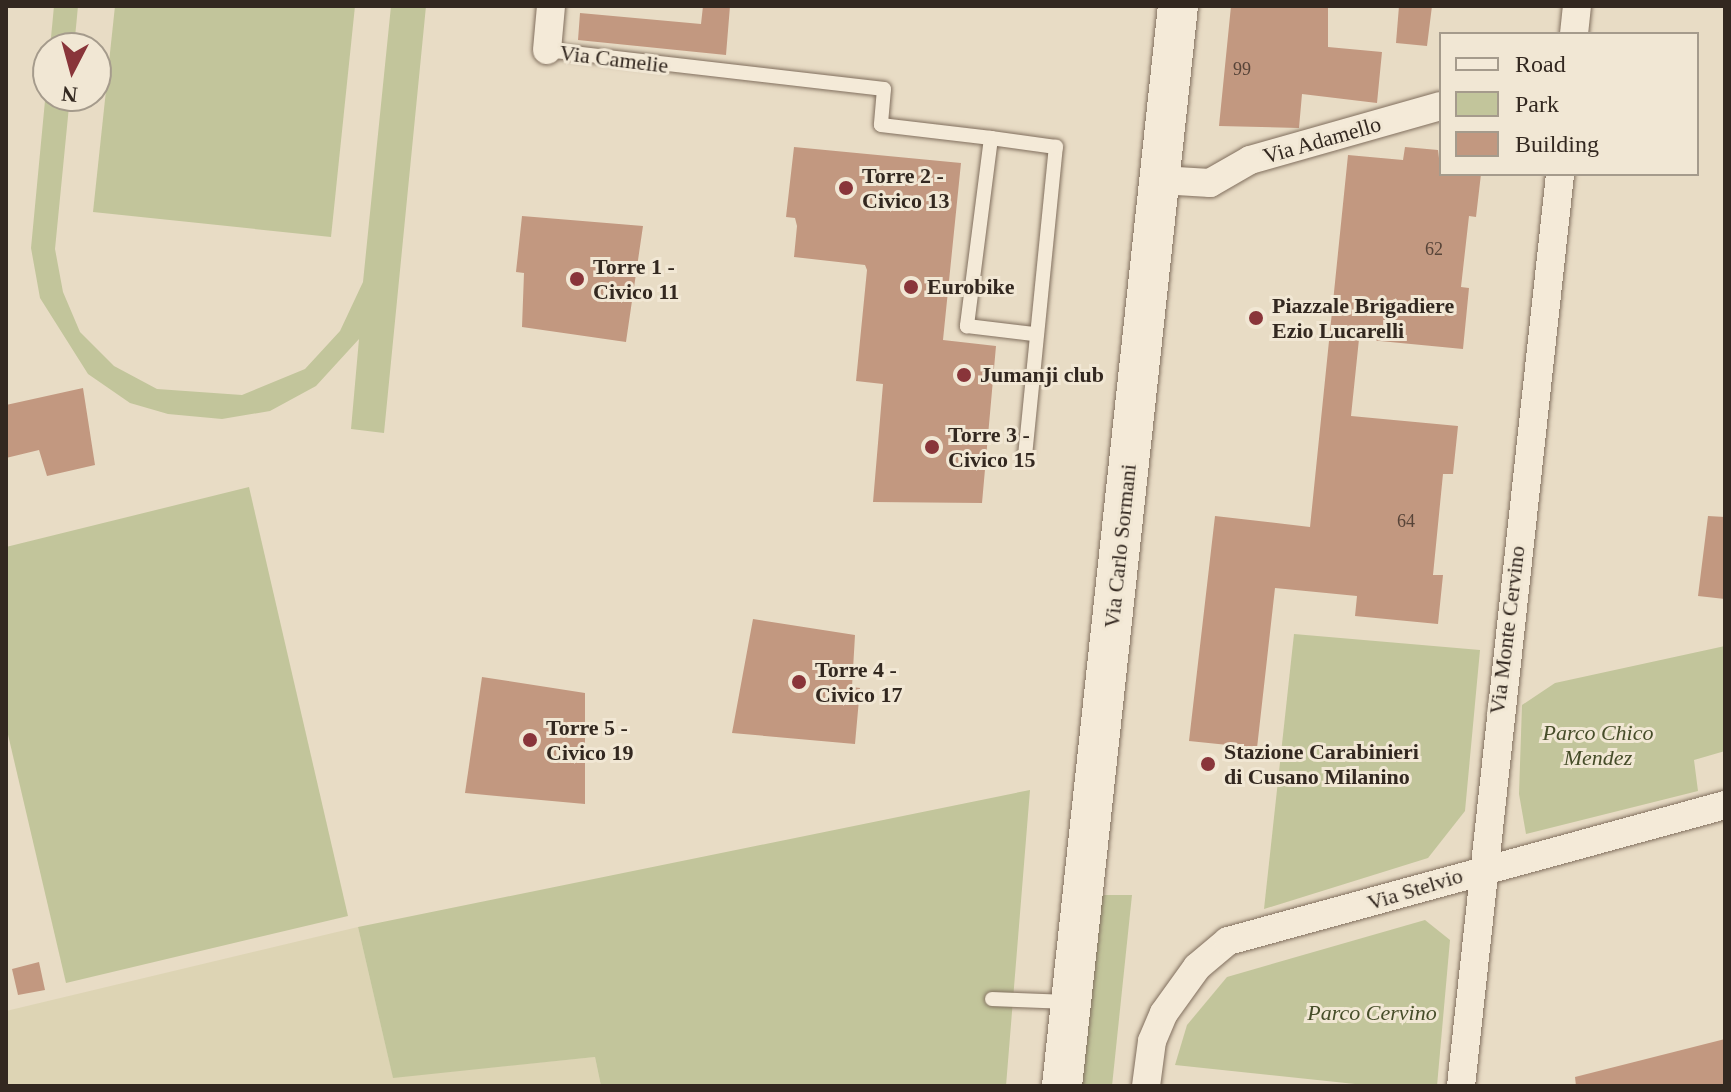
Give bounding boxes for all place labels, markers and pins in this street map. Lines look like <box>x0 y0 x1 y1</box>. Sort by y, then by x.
place label: Torre 2 - Civico 13 <box>862 162 949 214</box>
marker: Torre 2 - Civico 13 <box>837 179 855 197</box>
place label: Torre 1 - Civico 11 <box>593 253 679 304</box>
marker: Torre 1 - Civico 11 <box>568 270 586 288</box>
place label: Eurobike <box>927 274 1015 300</box>
marker: Eurobike <box>902 278 920 296</box>
place label: Piazzale Brigadiere Ezio Lucarelli <box>1272 292 1454 344</box>
marker: Piazzale Brigadiere Ezio Lucarelli <box>1247 309 1265 327</box>
place label: Jumanji club <box>980 362 1104 388</box>
marker: Jumanji club <box>955 366 973 384</box>
place label: Torre 3 - Civico 15 <box>948 421 1035 472</box>
marker: Torre 3 - Civico 15 <box>923 438 941 456</box>
place label: Torre 4 - Civico 17 <box>815 656 902 708</box>
marker: Torre 4 - Civico 17 <box>790 673 808 691</box>
place label: Torre 5 - Civico 19 <box>546 714 633 766</box>
marker: Torre 5 - Civico 19 <box>521 731 539 749</box>
place label: Stazione Carabinieri di Cusano Milanino <box>1224 738 1419 790</box>
marker: Stazione Carabinieri di Cusano Milanino <box>1199 755 1217 773</box>

